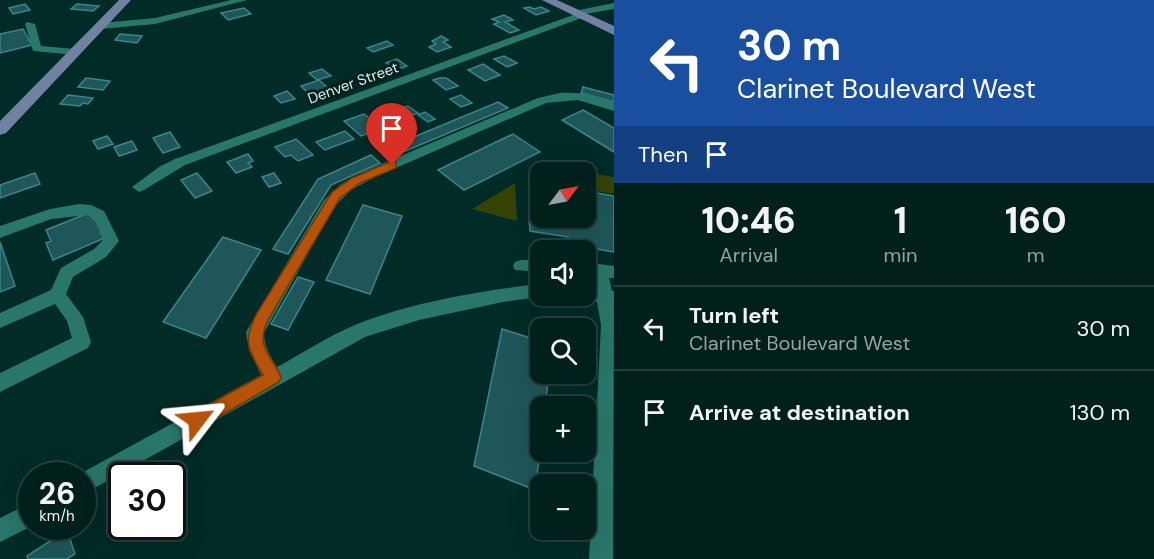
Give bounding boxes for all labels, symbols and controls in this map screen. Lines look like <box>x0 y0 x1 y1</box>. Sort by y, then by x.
text: 30 m <box>737 18 841 73</box>
icon: left <box>638 24 716 102</box>
street label: Denver Street <box>305 57 401 109</box>
text: Clarinet Boulevard West <box>737 71 1036 106</box>
pin <box>366 103 417 165</box>
icon: arrive <box>375 112 408 145</box>
icon: arrive <box>700 138 733 171</box>
text: Then <box>638 140 688 169</box>
north arrow <box>530 162 596 228</box>
map controls <box>530 162 596 540</box>
text: 10:46 <box>701 197 796 244</box>
text: 1 <box>894 197 907 244</box>
text: 160 <box>1005 197 1067 244</box>
button: sound <box>530 240 596 306</box>
text: Arrival <box>720 242 778 268</box>
text: min <box>883 242 918 268</box>
text: m <box>1027 242 1045 268</box>
text: Turn left <box>689 301 779 330</box>
icon: left <box>638 312 671 345</box>
text: 30 m <box>1076 314 1130 343</box>
button: search <box>530 318 596 384</box>
text: Clarinet Boulevard West <box>689 330 910 356</box>
position arrow <box>165 388 229 452</box>
button: + <box>530 396 596 462</box>
icon: arrive <box>638 396 671 429</box>
text: Arrive at destination <box>689 398 910 427</box>
text: 130 m <box>1070 398 1130 427</box>
speed limit sign: 30 <box>108 462 186 540</box>
text: 26 <box>39 474 75 513</box>
button: − <box>530 474 596 540</box>
text: km/h <box>39 506 75 526</box>

